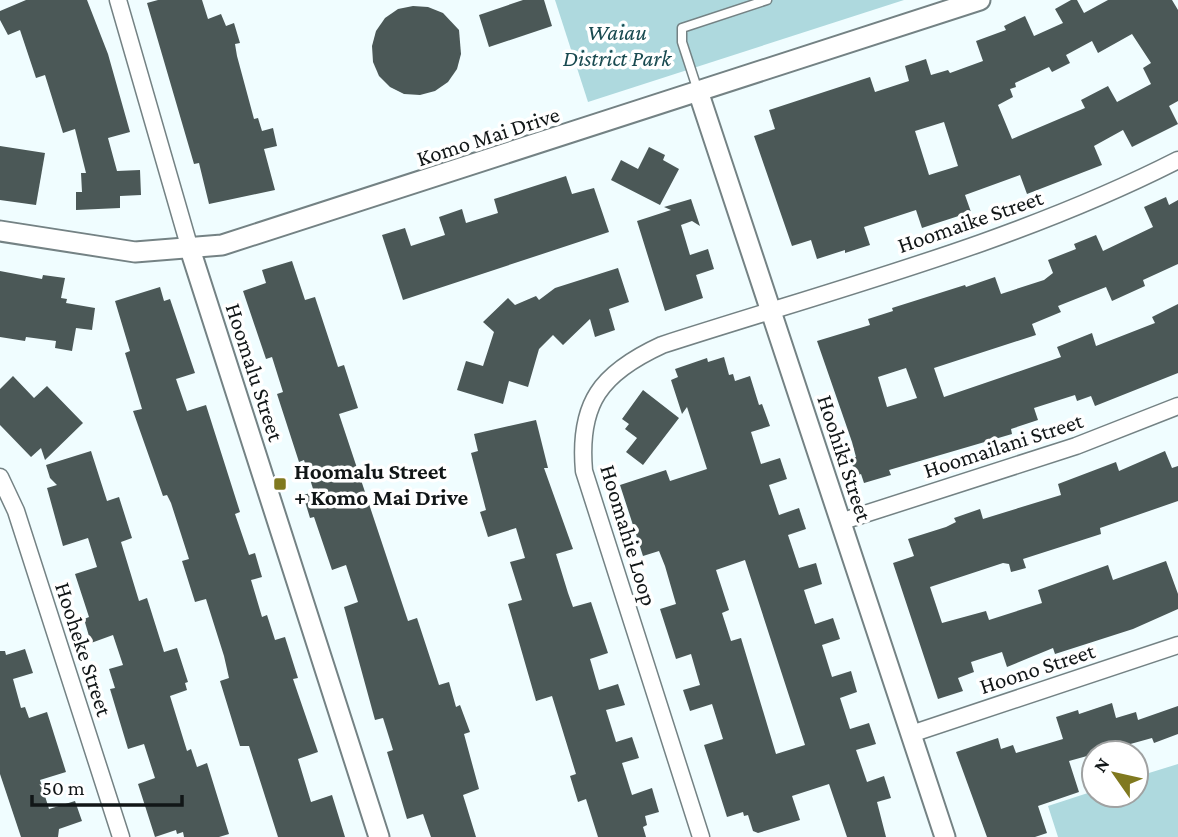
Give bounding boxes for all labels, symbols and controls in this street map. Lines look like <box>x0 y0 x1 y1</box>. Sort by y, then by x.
park label: Waiau District Park <box>563 19 672 71</box>
street label: Komo Mai Drive <box>413 101 563 171</box>
street label: Hoomaike Street <box>894 184 1047 258</box>
street label: Hoomalu Street <box>220 300 290 445</box>
street label: Hoohiki Street <box>812 391 878 525</box>
street label: Hoomailani Street <box>920 407 1086 483</box>
place label: Hoomalu Street + Komo Mai Drive <box>294 458 469 510</box>
street label: Hoomahie Loop <box>595 461 663 609</box>
marker: Hoomalu Street + Komo Mai Drive <box>272 476 288 492</box>
street label: Hooheke Street <box>50 579 118 720</box>
street label: Hoono Street <box>976 637 1098 699</box>
north arrow <box>1080 739 1150 809</box>
text: N <box>1089 753 1114 776</box>
scale bar <box>32 764 182 808</box>
text: 50 m <box>42 776 85 800</box>

